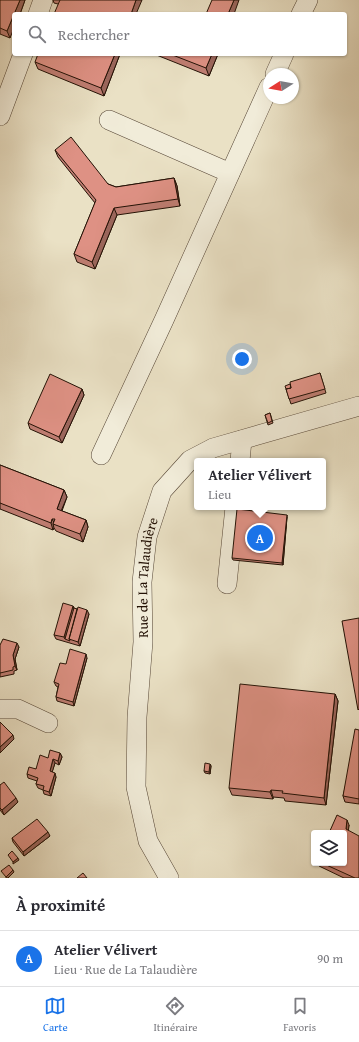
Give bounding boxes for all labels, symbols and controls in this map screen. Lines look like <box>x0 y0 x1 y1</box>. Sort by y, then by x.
search box <box>12 12 347 56</box>
icon: search <box>26 23 48 45</box>
text: Rechercher <box>58 24 130 45</box>
north arrow <box>263 68 299 104</box>
your location <box>232 349 252 369</box>
popup <box>194 458 326 510</box>
text: Atelier Vélivert <box>208 464 312 485</box>
text: Lieu <box>208 485 231 504</box>
street label: Rue de La Talaudière <box>132 514 163 638</box>
pin: A <box>247 523 273 553</box>
map controls <box>311 830 347 866</box>
button: layers <box>311 830 347 866</box>
text: À proximité <box>16 892 105 917</box>
text: Atelier Vélivert <box>54 939 157 960</box>
text: A <box>25 949 33 968</box>
text: 90 m <box>317 949 343 968</box>
text: Lieu · Rue de La Talaudière <box>54 960 197 979</box>
tab: Carte <box>43 995 68 1035</box>
tab: Itinéraire <box>153 995 197 1035</box>
tab: Favoris <box>283 995 316 1035</box>

